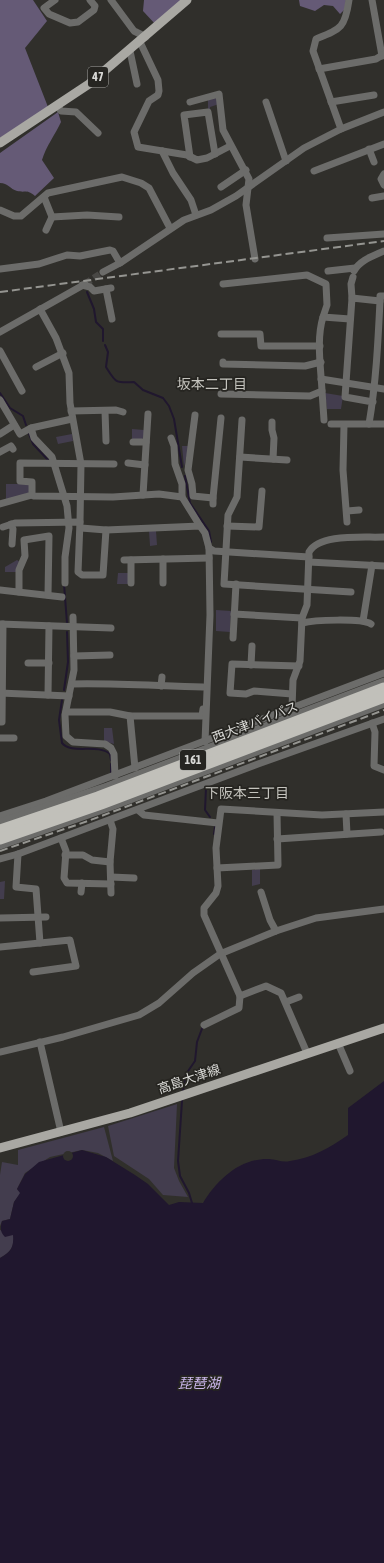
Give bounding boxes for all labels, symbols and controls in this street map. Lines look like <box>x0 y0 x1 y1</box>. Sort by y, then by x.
road number: 47 <box>88 67 108 87</box>
district label: 坂本二丁目 <box>177 376 247 392</box>
street label: 西大津バイパス <box>210 699 300 745</box>
road number: 161 <box>180 750 206 770</box>
district label: 下阪本三丁目 <box>205 785 289 801</box>
street label: 高島大津線 <box>156 1061 222 1097</box>
water label: 琵琶湖 <box>178 1375 222 1391</box>

